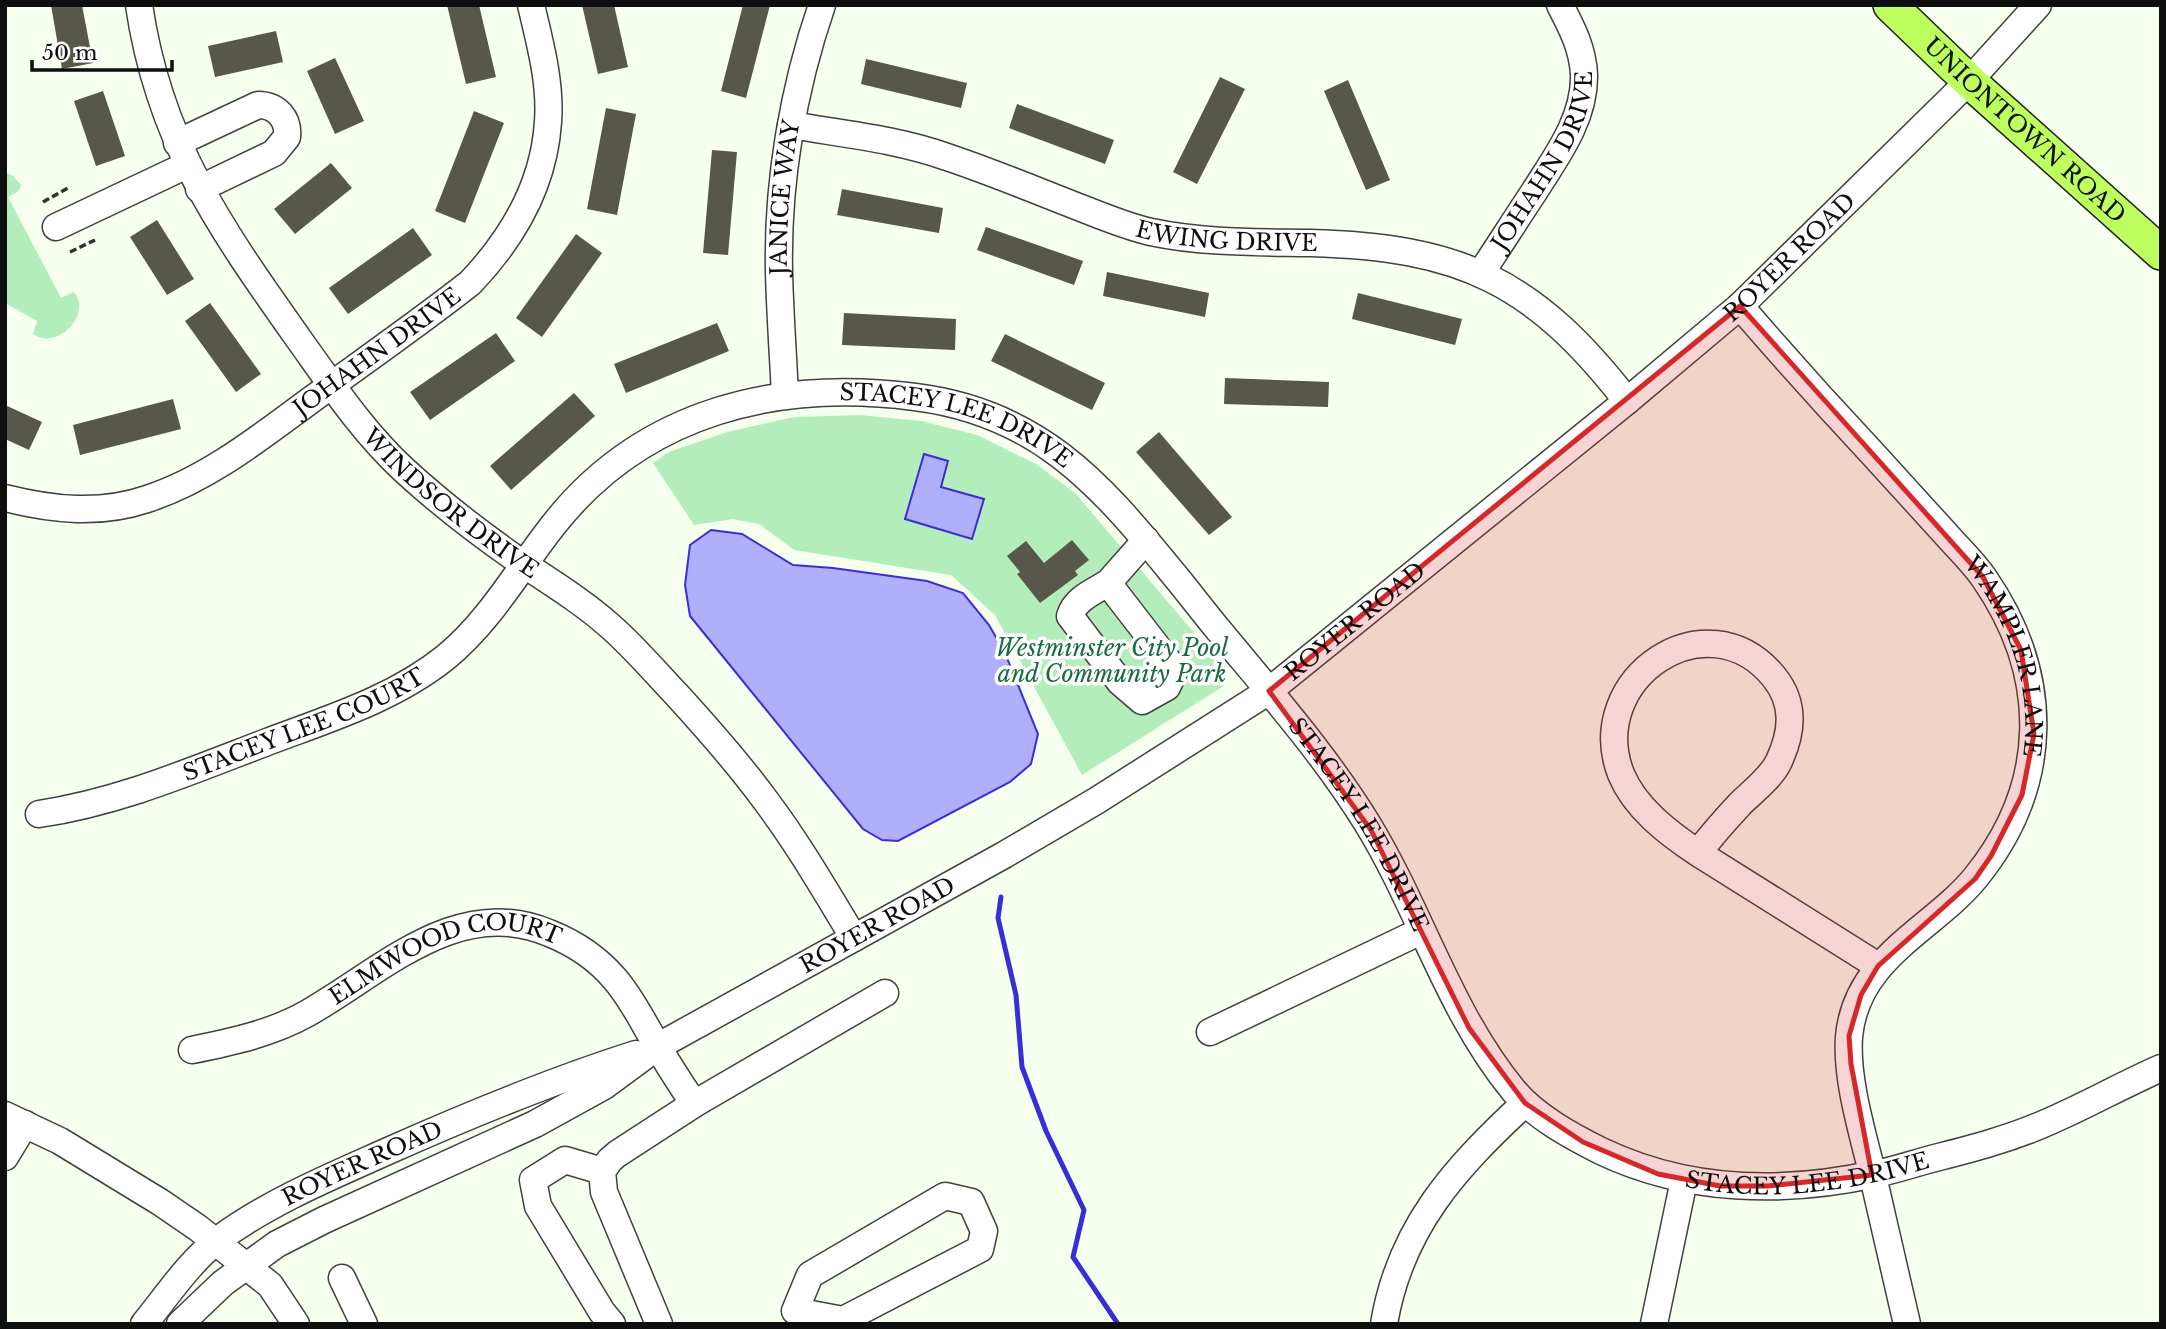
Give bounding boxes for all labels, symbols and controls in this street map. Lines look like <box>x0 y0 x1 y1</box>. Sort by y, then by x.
scale bar <box>32 28 172 72</box>
street label: UNIONTOWN ROAD <box>1918 31 2132 229</box>
text: 50 m <box>42 40 98 66</box>
street label: JOHAHN DRIVE <box>1484 71 1598 258</box>
street label: JANICE WAY <box>765 117 806 278</box>
street label: ROYER ROAD <box>1718 187 1861 328</box>
street label: EWING DRIVE <box>1133 215 1318 257</box>
street label: JOHAHN DRIVE <box>285 282 466 424</box>
street label: STACEY LEE DRIVE <box>840 378 1078 474</box>
street label: WINDSOR DRIVE <box>356 422 544 584</box>
street label: WAMPLER LANE <box>1958 549 2047 758</box>
street label: ROYER ROAD <box>1279 556 1431 687</box>
park label: Westminster City Pool and Community Park <box>996 634 1229 688</box>
street label: STACEY LEE COURT <box>179 662 430 787</box>
street label: STACEY LEE DRIVE <box>1282 712 1434 935</box>
street label: ROYER ROAD <box>795 871 960 979</box>
street label: ELMWOOD COURT <box>324 908 566 1011</box>
street label: ROYER ROAD <box>277 1115 447 1212</box>
street label: STACEY LEE DRIVE <box>1683 1146 1932 1200</box>

